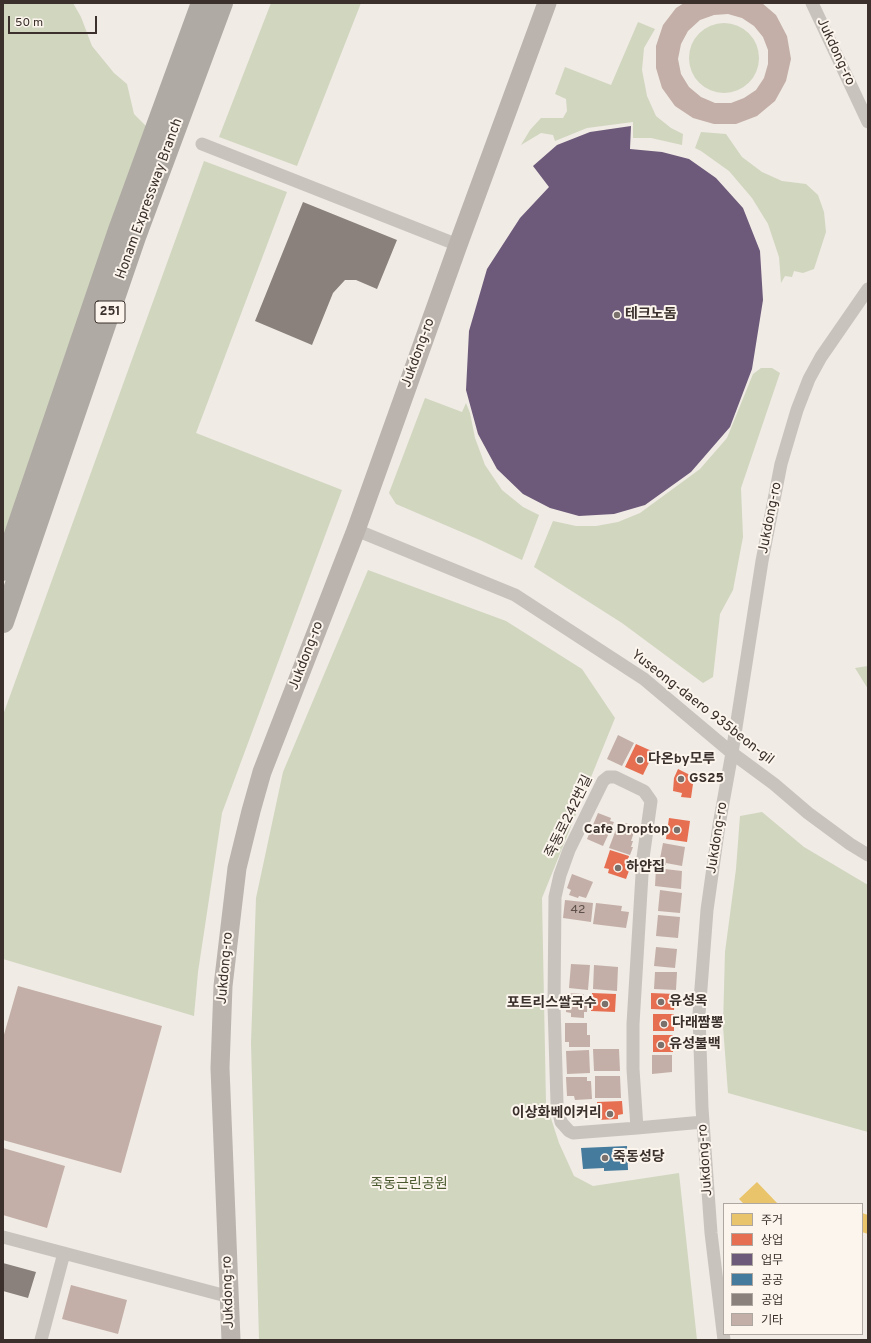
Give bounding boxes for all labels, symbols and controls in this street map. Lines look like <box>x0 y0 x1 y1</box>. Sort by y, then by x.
scale bar <box>10 8 99 34</box>
text: 50 m <box>15 15 43 31</box>
street label: Jukdong-ro <box>812 16 858 88</box>
street label: Honam Expressway Branch <box>113 116 187 282</box>
road number: 251 <box>95 301 125 323</box>
place label: 테크노돔 <box>625 307 677 323</box>
marker: 테크노돔 <box>612 310 622 320</box>
street label: Jukdong-ro <box>399 316 439 390</box>
street label: Jukdong-ro <box>756 481 786 555</box>
street label: Jukdong-ro <box>286 619 328 693</box>
street label: Yuseong-daero 935beon-gil <box>627 647 777 769</box>
place label: 다온by모루 <box>648 752 715 768</box>
marker: 다온by모루 <box>635 755 645 765</box>
place label: GS25 <box>689 771 724 787</box>
street label: 죽동로242번길 <box>543 773 597 861</box>
marker: GS25 <box>676 774 686 784</box>
street label: Jukdong-ro <box>704 801 732 875</box>
place label: Cafe Droptop <box>584 822 669 838</box>
marker: Cafe Droptop <box>672 825 682 835</box>
place label: 하얀집 <box>626 860 665 876</box>
marker: 하얀집 <box>613 863 623 873</box>
house number: 42 <box>571 904 585 918</box>
street label: Jukdong-ro <box>214 931 238 1005</box>
place label: 유성옥 <box>669 994 708 1010</box>
place label: 포트리스쌀국수 <box>507 996 597 1012</box>
marker: 유성옥 <box>656 997 666 1007</box>
marker: 포트리스쌀국수 <box>600 999 610 1009</box>
place label: 다래짬뽕 <box>672 1016 724 1032</box>
marker: 다래짬뽕 <box>659 1019 669 1029</box>
place label: 유성불백 <box>669 1037 721 1053</box>
marker: 유성불백 <box>656 1040 666 1050</box>
place label: 이상화베이커리 <box>512 1106 602 1122</box>
marker: 이상화베이커리 <box>605 1109 615 1119</box>
street label: Jukdong-ro <box>695 1123 717 1197</box>
place label: 죽동성당 <box>613 1150 665 1166</box>
marker: 죽동성당 <box>600 1153 610 1163</box>
park label: 죽동근린공원 <box>370 1177 448 1193</box>
legend <box>723 1203 863 1335</box>
text: 주거 <box>761 1213 783 1229</box>
text: 상업 <box>761 1233 783 1249</box>
text: 업무 <box>761 1253 783 1269</box>
street label: Jukdong-ro <box>219 1255 239 1329</box>
text: 공공 <box>761 1273 783 1289</box>
text: 공업 <box>761 1293 783 1309</box>
text: 기타 <box>761 1313 783 1329</box>

